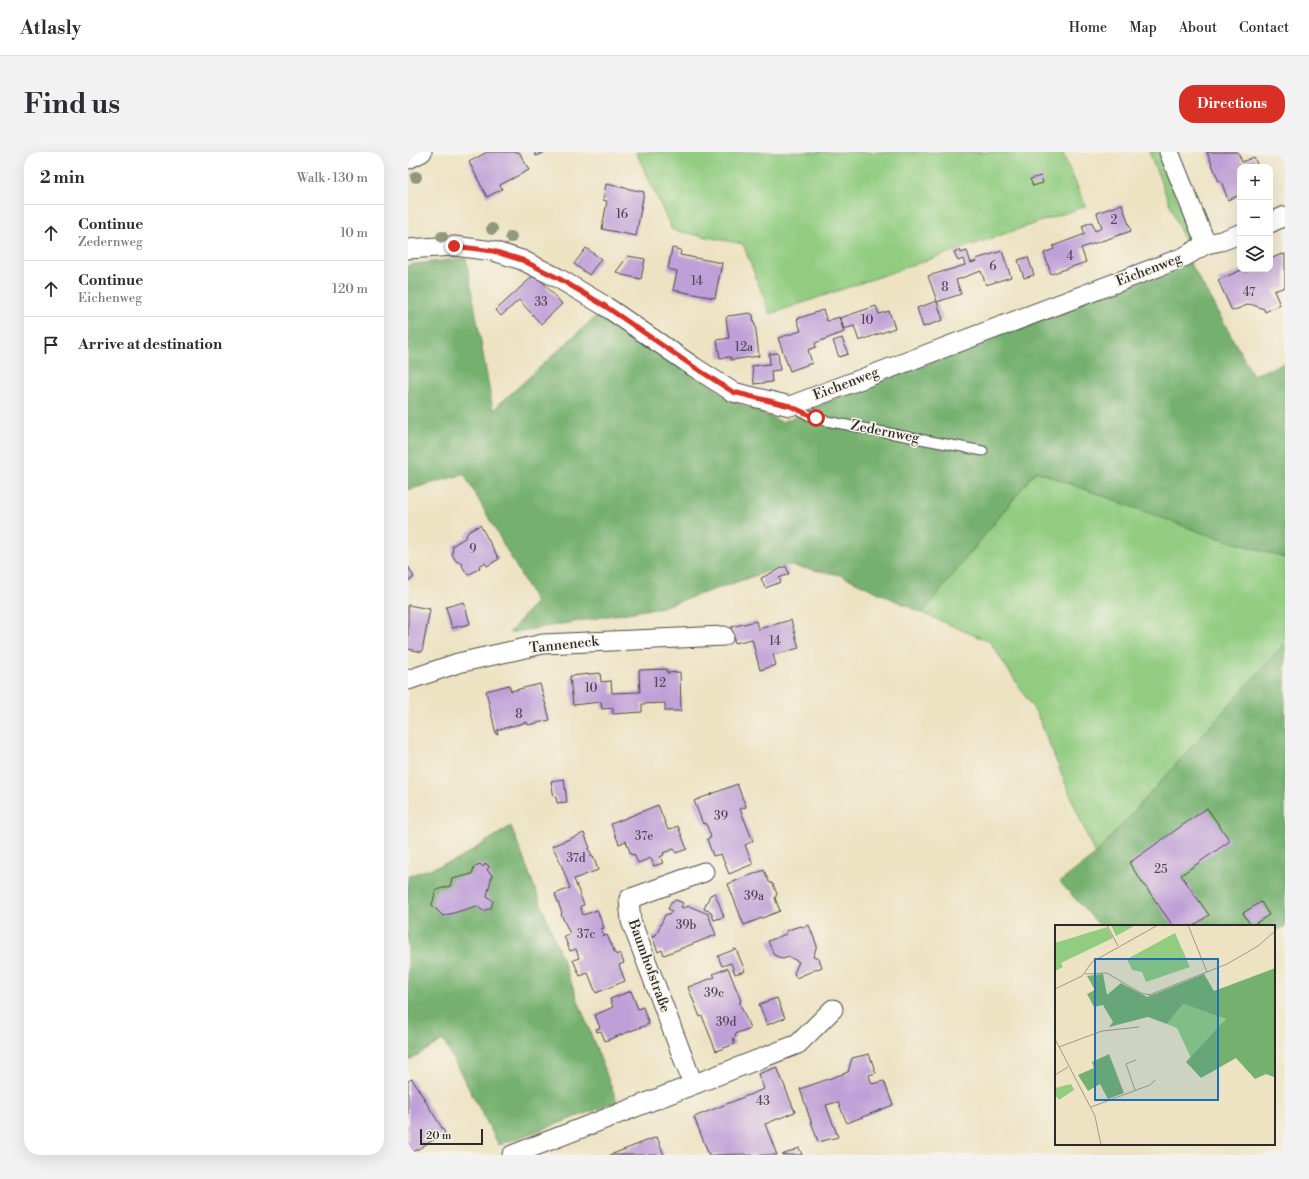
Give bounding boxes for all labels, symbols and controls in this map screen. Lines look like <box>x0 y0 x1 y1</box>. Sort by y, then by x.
text: Atlasly <box>20 16 81 40</box>
text: Home <box>1069 19 1107 37</box>
text: Map <box>1129 19 1157 37</box>
text: About <box>1179 19 1217 37</box>
text: Contact <box>1239 19 1289 37</box>
button: Directions <box>1179 85 1285 123</box>
text: Find us <box>24 87 120 122</box>
map controls <box>1237 164 1273 272</box>
button: + <box>1237 164 1273 200</box>
text: 2 min <box>40 167 85 189</box>
text: Walk · 130 m <box>297 170 368 186</box>
button: − <box>1237 200 1273 236</box>
house number: 16 <box>616 207 628 222</box>
house number: 2 <box>1111 213 1118 228</box>
text: Continue <box>78 215 143 234</box>
icon: ahead <box>40 222 62 244</box>
text: 10 m <box>340 225 368 241</box>
text: Zedernweg <box>78 234 143 250</box>
button: layers <box>1237 236 1273 272</box>
route end <box>445 237 463 255</box>
house number: 4 <box>1066 249 1074 264</box>
street label: Eichenweg <box>1114 249 1185 291</box>
house number: 6 <box>989 259 997 274</box>
text: Continue <box>78 271 143 290</box>
house number: 14 <box>691 274 703 289</box>
icon: ahead <box>40 278 62 300</box>
house number: 8 <box>941 280 949 295</box>
text: 120 m <box>332 281 368 297</box>
house number: 47 <box>1243 285 1255 300</box>
text: Eichenweg <box>78 290 142 306</box>
house number: 33 <box>534 295 548 310</box>
house number: 10 <box>861 313 873 328</box>
icon: arrive <box>40 334 62 356</box>
text: Arrive at destination <box>78 335 222 354</box>
house number: 12a <box>735 340 754 355</box>
street label: Eichenweg <box>811 363 882 405</box>
route start <box>807 409 825 427</box>
street label: Zedernweg <box>849 417 922 448</box>
house number: 9 <box>469 542 477 557</box>
street label: Tanneneck <box>528 632 600 658</box>
house number: 14 <box>769 634 781 649</box>
house number: 12 <box>654 676 666 691</box>
house number: 10 <box>585 681 597 696</box>
house number: 8 <box>515 707 523 722</box>
house number: 39 <box>714 809 728 824</box>
house number: 37e <box>635 829 653 844</box>
house number: 37d <box>566 851 586 866</box>
house number: 25 <box>1154 862 1168 877</box>
house number: 39a <box>744 889 765 904</box>
street label: Baumhofstraße <box>624 916 674 1015</box>
house number: 39b <box>676 918 697 933</box>
inset map <box>1055 925 1275 1145</box>
house number: 37c <box>577 927 595 942</box>
house number: 39c <box>704 986 724 1001</box>
house number: 39d <box>716 1015 737 1030</box>
house number: 43 <box>756 1094 770 1109</box>
scale bar <box>420 1127 483 1146</box>
text: 20 m <box>426 1129 451 1143</box>

